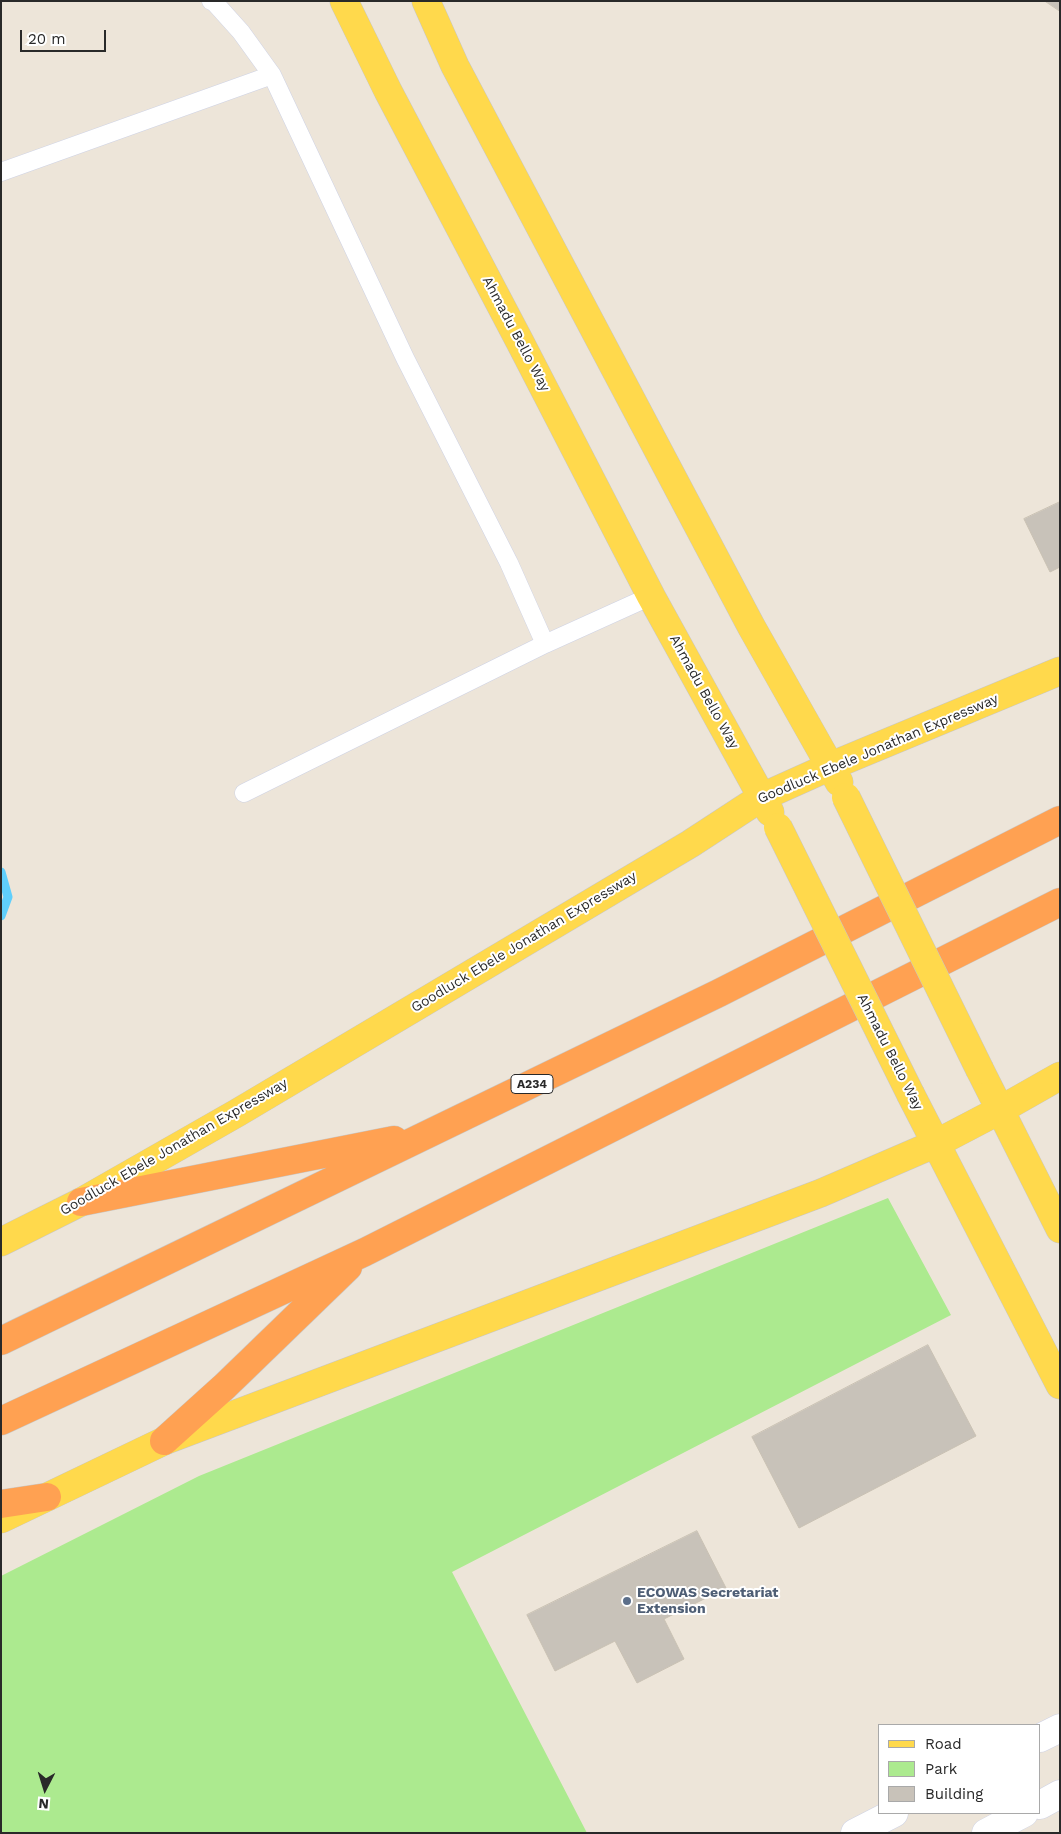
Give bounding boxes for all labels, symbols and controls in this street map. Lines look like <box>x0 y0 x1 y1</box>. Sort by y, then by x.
scale bar <box>22 20 109 52</box>
text: 20 m <box>28 30 66 48</box>
street label: Ahmadu Bello Way <box>479 274 553 394</box>
street label: Ahmadu Bello Way <box>666 632 742 752</box>
street label: Goodluck Ebele Jonathan Expressway <box>755 690 1001 808</box>
street label: Goodluck Ebele Jonathan Expressway <box>408 868 640 1016</box>
street label: Ahmadu Bello Way <box>853 991 927 1113</box>
road number: A234 <box>511 1074 553 1094</box>
street label: Goodluck Ebele Jonathan Expressway <box>57 1075 291 1219</box>
place label: ECOWAS Secretariat Extension <box>637 1585 778 1618</box>
marker: ECOWAS Secretariat Extension <box>621 1595 633 1607</box>
legend <box>878 1724 1041 1814</box>
text: Road <box>925 1735 962 1753</box>
text: Park <box>925 1760 957 1778</box>
north arrow <box>20 1764 70 1814</box>
text: Building <box>925 1785 983 1803</box>
text: N <box>38 1796 50 1812</box>

